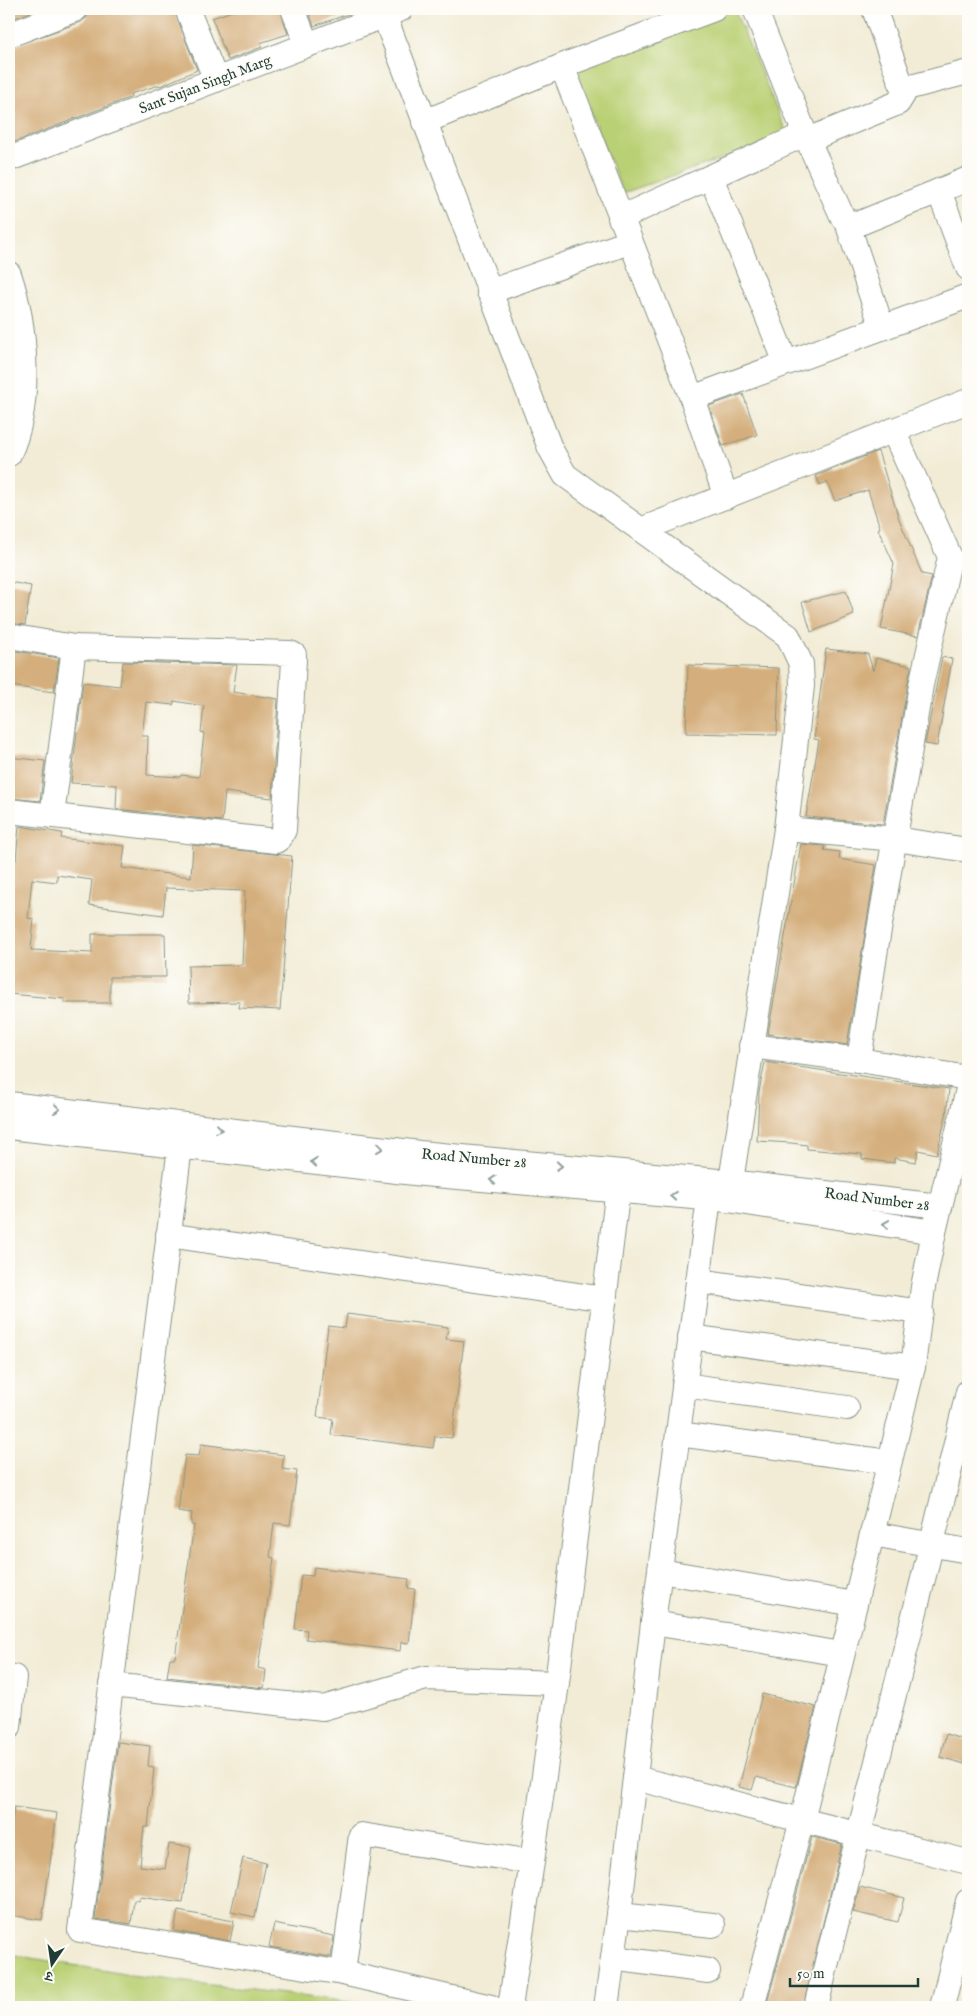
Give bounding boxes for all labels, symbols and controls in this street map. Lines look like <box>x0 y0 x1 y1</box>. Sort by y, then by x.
street label: Sant Sujan Singh Marg <box>136 50 275 119</box>
one-way arrow <box>53 1103 61 1114</box>
one-way arrow <box>215 1123 223 1134</box>
one-way arrow <box>376 1142 384 1153</box>
street label: Road Number 28 <box>420 1144 528 1173</box>
one-way arrow <box>310 1157 318 1168</box>
one-way arrow <box>555 1160 563 1171</box>
one-way arrow <box>489 1175 497 1186</box>
street label: Road Number 28 <box>823 1184 931 1215</box>
one-way arrow <box>668 1191 676 1202</box>
one-way arrow <box>881 1219 889 1230</box>
north arrow <box>28 1938 78 1988</box>
scale bar <box>790 1956 917 1988</box>
text: 50 m <box>797 1964 825 1983</box>
text: उ <box>43 1966 56 1985</box>

